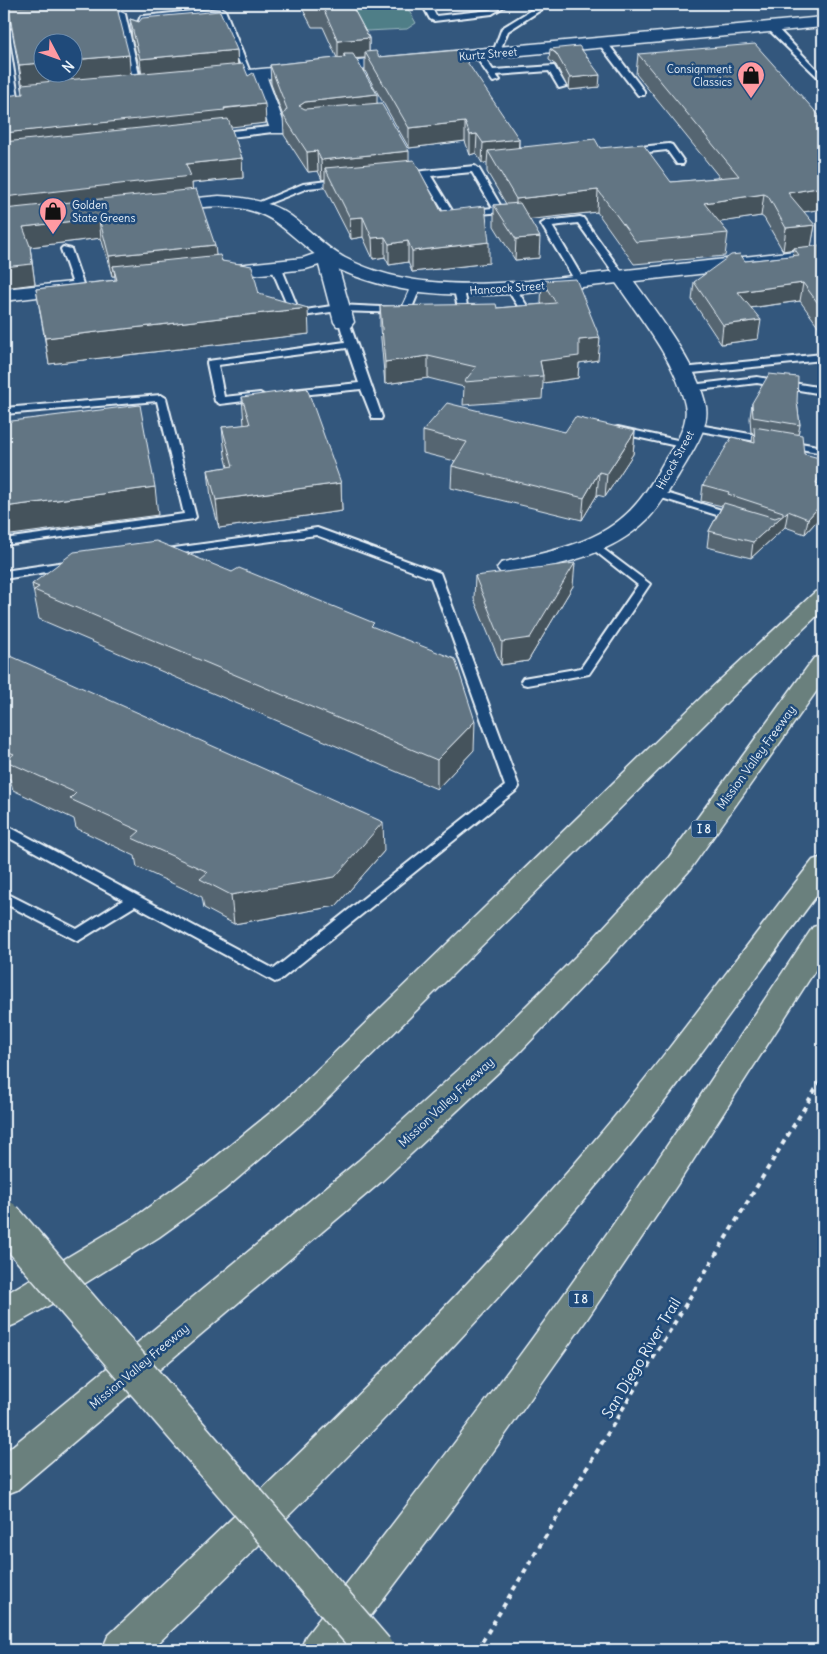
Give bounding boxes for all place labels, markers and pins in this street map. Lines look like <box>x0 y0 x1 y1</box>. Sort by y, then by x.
shop icon: Consignment Classics <box>736 60 766 99</box>
place label: Consignment Classics <box>667 62 732 89</box>
shop icon: Golden State Greens <box>38 196 68 235</box>
place label: Golden State Greens <box>72 198 135 225</box>

